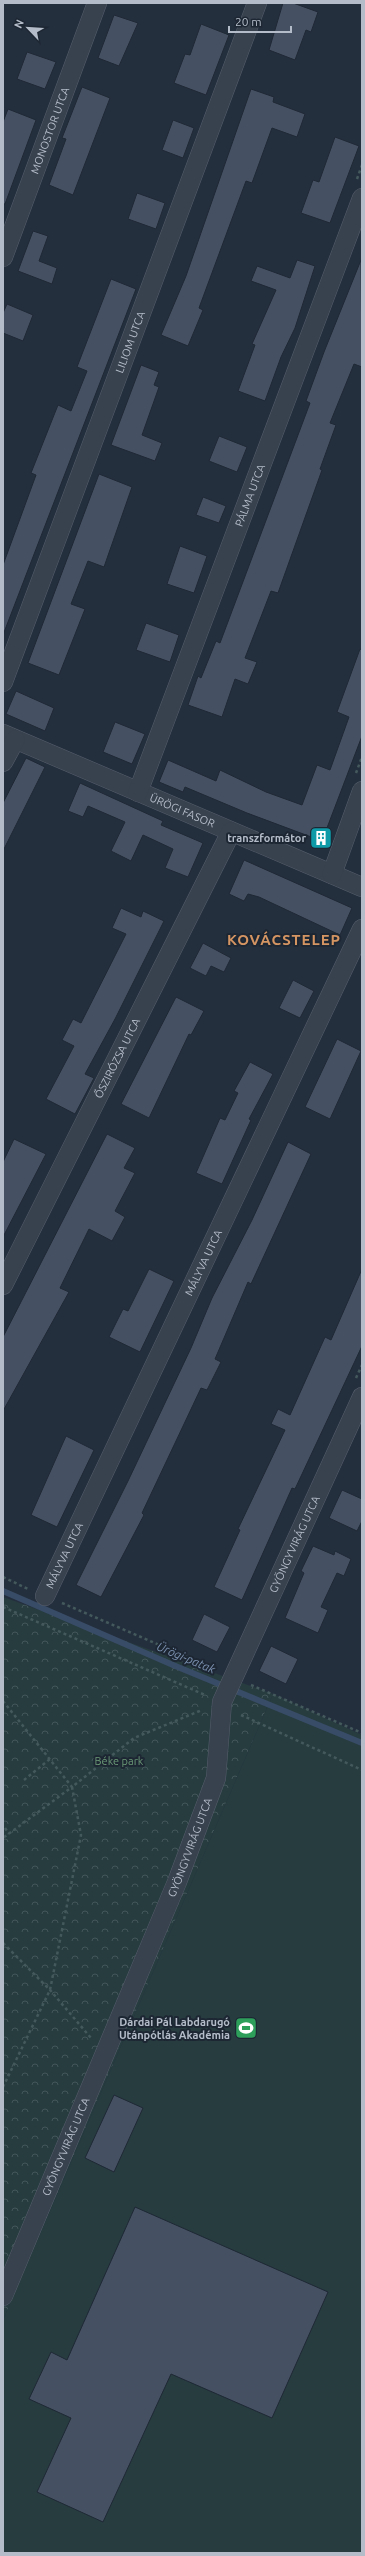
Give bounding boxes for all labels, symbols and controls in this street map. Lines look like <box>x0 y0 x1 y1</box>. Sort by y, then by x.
north arrow <box>8 8 48 48</box>
scale bar <box>229 8 291 34</box>
text: 20 m <box>235 15 262 28</box>
text: N <box>12 18 26 30</box>
street label: MONOSTOR UTCA <box>28 84 72 176</box>
street label: LILIOM UTCA <box>113 309 148 375</box>
street label: PÁLMA UTCA <box>233 462 267 528</box>
street label: ÜRÖGI FASOR <box>148 791 217 830</box>
building icon: transzformátor <box>308 825 334 851</box>
place label: transzformátor <box>227 832 306 844</box>
district label: KOVÁCSTELEP <box>227 931 341 948</box>
street label: ŐSZIRÓZSA UTCA <box>91 1015 143 1100</box>
street label: MÁLYVA UTCA <box>183 1227 225 1298</box>
street label: GYÖNGYVIRÁG UTCA <box>267 1493 322 1595</box>
street label: MÁLYVA UTCA <box>44 1520 85 1590</box>
water label: Ürögi-patak <box>155 1639 218 1676</box>
park label: Béke park <box>95 1755 144 1767</box>
street label: GYÖNGYVIRÁG UTCA <box>165 1795 214 1899</box>
sports icon: Dárdai Pál Labdarugó Utánpótlás Akadémia <box>233 2015 259 2041</box>
place label: Dárdai Pál Labdarugó Utánpótlás Akadémia <box>119 2016 230 2041</box>
street label: GYÖNGYVIRÁG UTCA <box>40 2095 92 2197</box>

